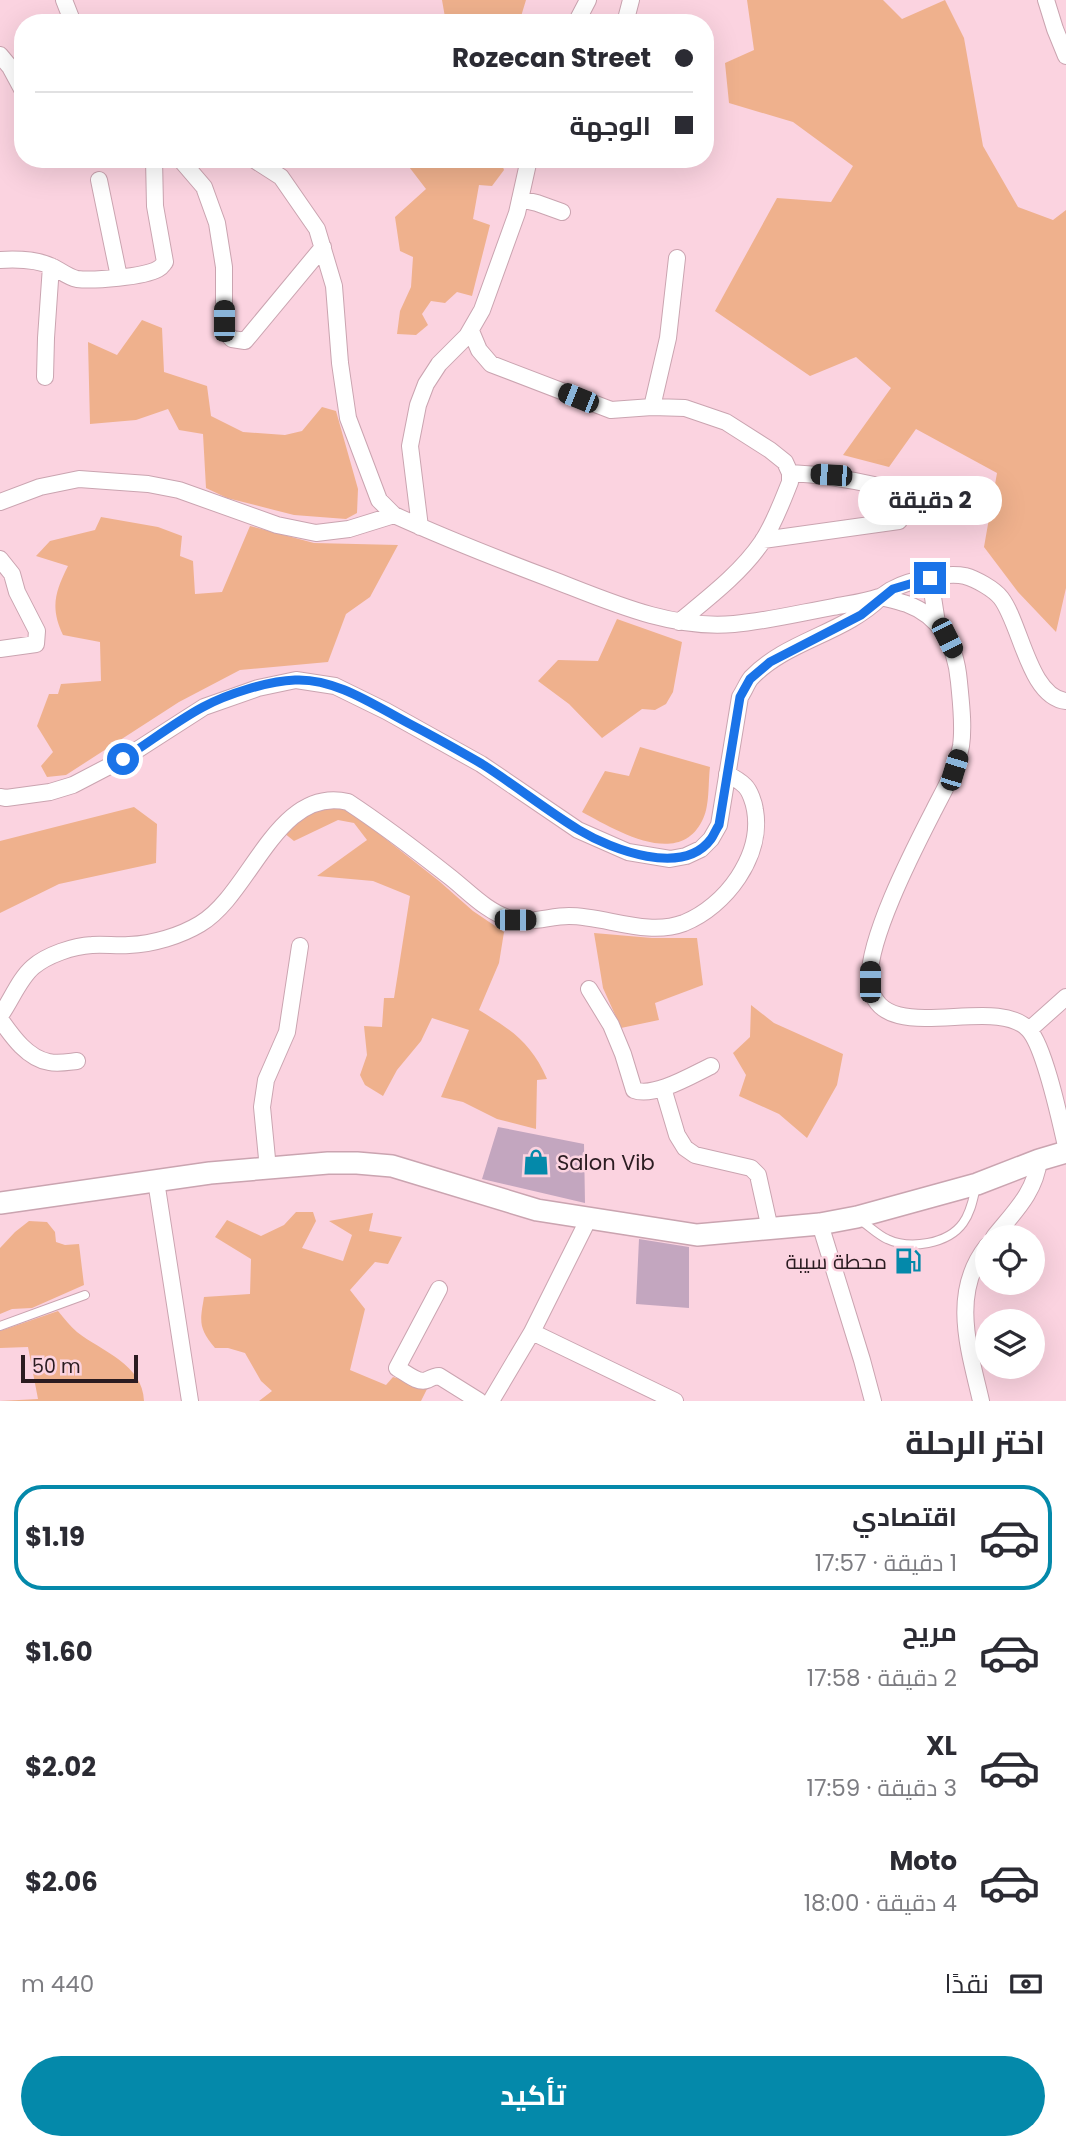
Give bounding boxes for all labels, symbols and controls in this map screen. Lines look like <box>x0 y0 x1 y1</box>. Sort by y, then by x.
text: Rozecan Street <box>452 40 651 76</box>
text: الوجهة <box>570 108 651 144</box>
car <box>214 300 235 342</box>
car <box>555 380 602 416</box>
car <box>810 463 853 487</box>
callout: 2 دقيقة <box>858 476 1002 526</box>
text: 2 دقيقة <box>888 484 972 516</box>
route end <box>914 562 946 594</box>
car <box>929 615 966 661</box>
route start <box>107 743 139 775</box>
car <box>938 747 971 793</box>
car <box>495 910 537 931</box>
car <box>860 961 881 1003</box>
shop icon: Salon Vib <box>521 1147 551 1177</box>
place label: Salon Vib <box>557 1148 655 1177</box>
map controls <box>975 1225 1045 1379</box>
button: locate <box>975 1225 1045 1295</box>
fuel station icon: محطة سيبة <box>893 1246 923 1276</box>
place label: محطة سيبة <box>786 1247 887 1276</box>
button: layers <box>975 1309 1045 1379</box>
scale bar <box>21 1352 138 1384</box>
text: 50 m <box>32 1353 81 1380</box>
text: اختر الرحلة <box>905 1420 1045 1465</box>
text: اقتصادي <box>852 1499 957 1535</box>
icon: car <box>978 1506 1041 1569</box>
text: $1.19 <box>25 1519 85 1555</box>
text: 1 دقيقة · 17:57 <box>815 1547 957 1579</box>
text: مريح <box>902 1614 957 1650</box>
icon: car <box>978 1621 1041 1684</box>
text: $1.60 <box>25 1634 93 1670</box>
text: 2 دقيقة · 17:58 <box>807 1662 957 1694</box>
text: XL <box>926 1728 957 1764</box>
icon: car <box>978 1736 1041 1799</box>
text: $2.02 <box>25 1749 96 1785</box>
text: 3 دقيقة · 17:59 <box>807 1772 957 1804</box>
text: Moto <box>889 1843 957 1879</box>
icon: car <box>978 1851 1041 1914</box>
text: $2.06 <box>25 1864 98 1900</box>
text: 4 دقيقة · 18:00 <box>804 1887 957 1919</box>
icon: cash <box>1007 1965 1045 2003</box>
text: نقدًا <box>945 1966 989 2002</box>
text: 440 m <box>21 1968 94 2000</box>
button: تأكيد <box>21 2056 1045 2136</box>

